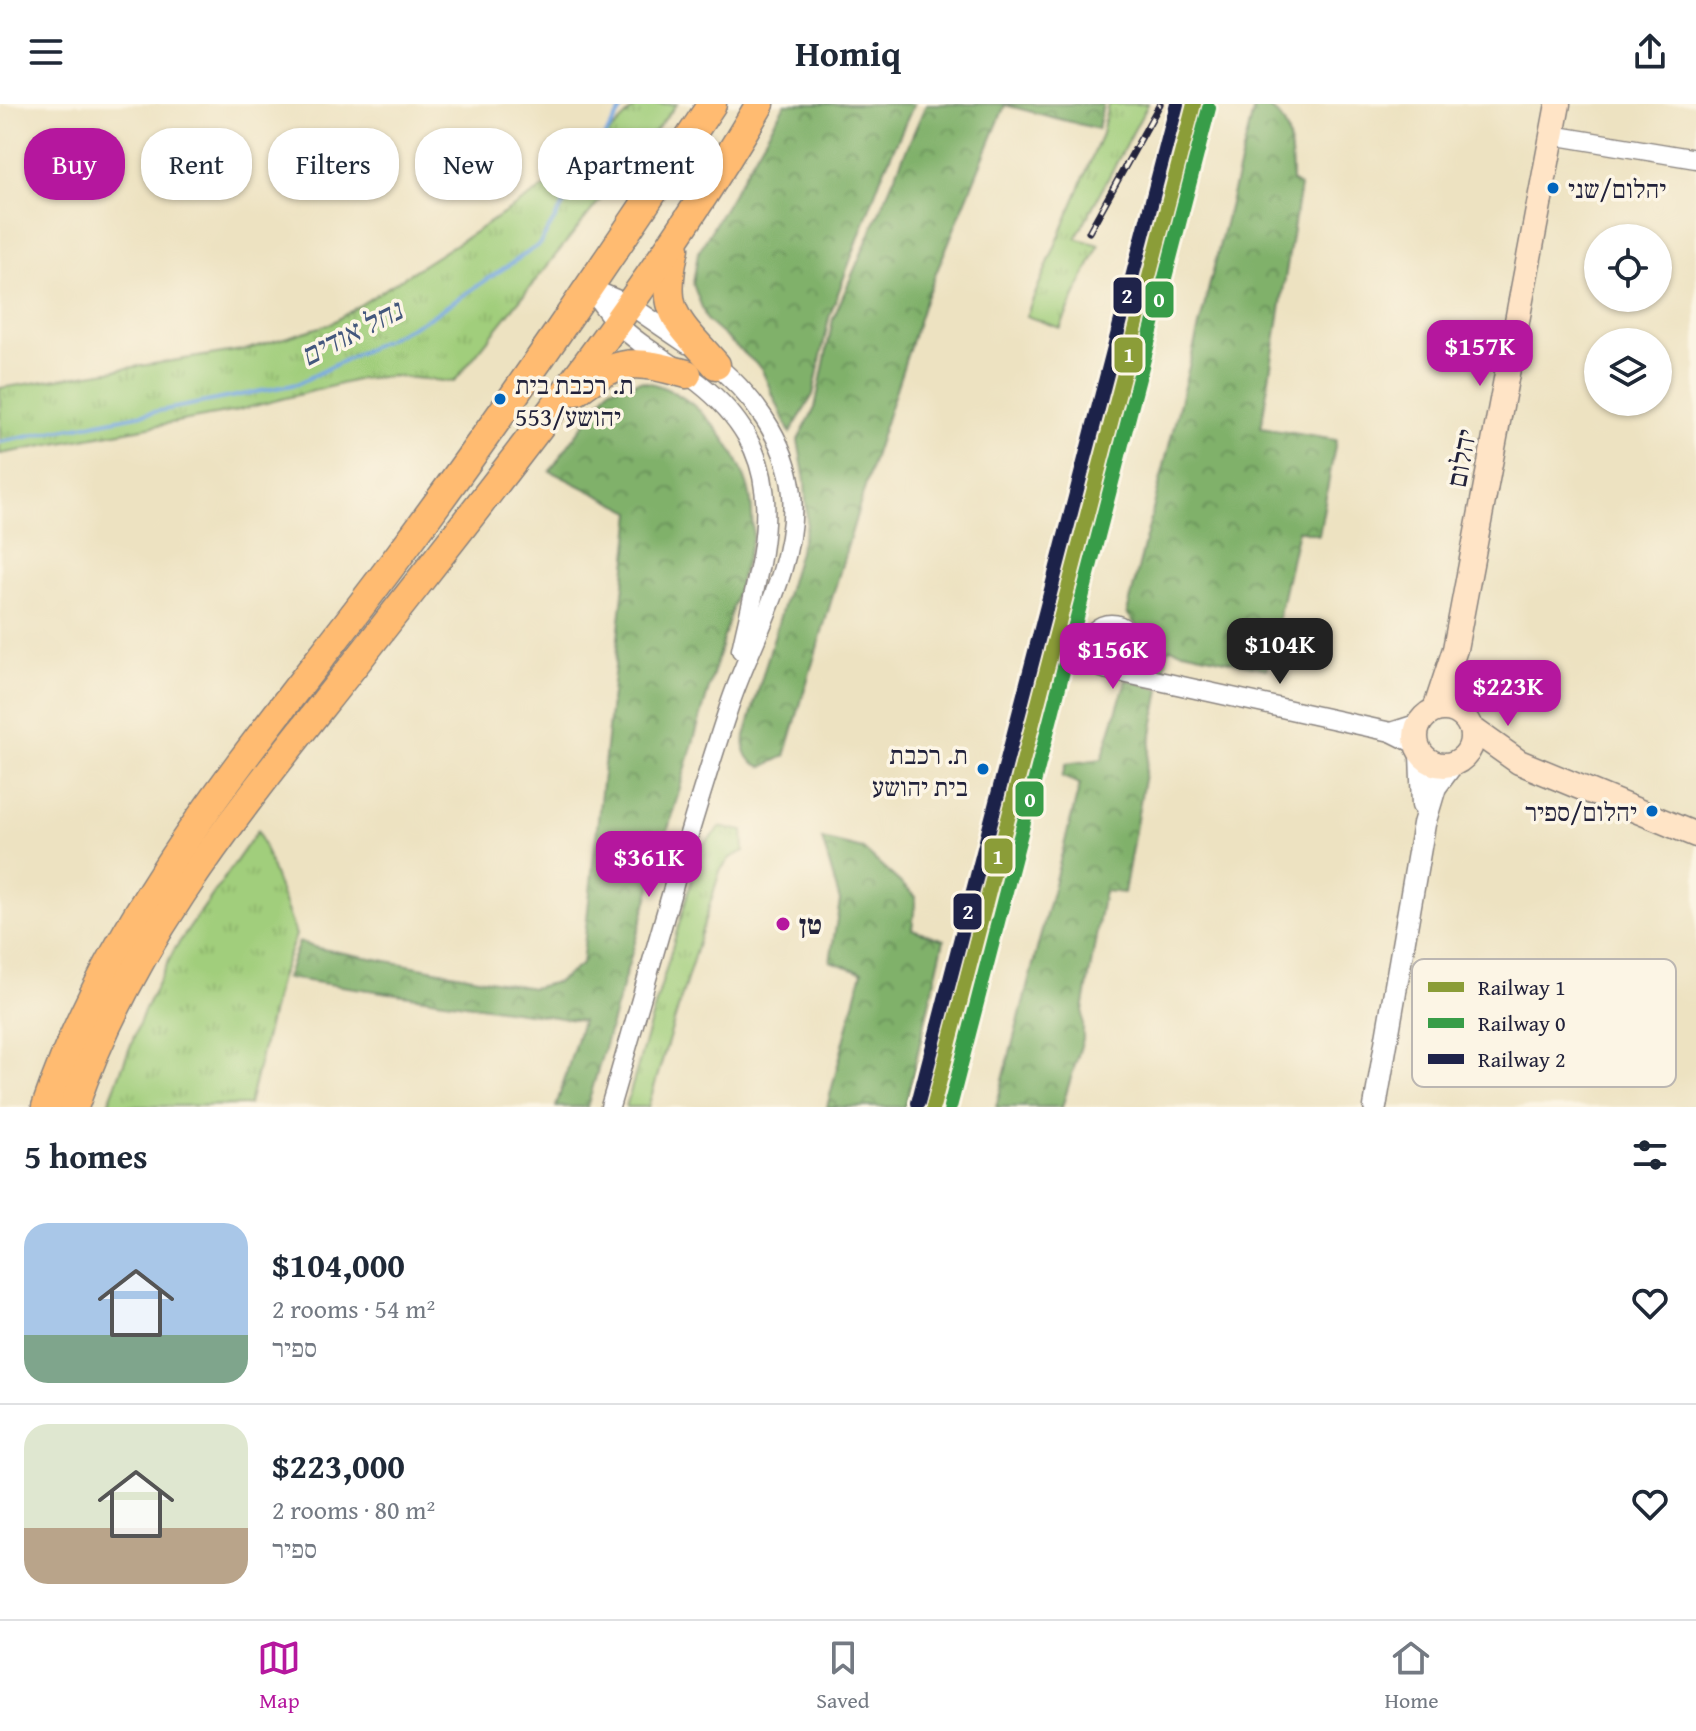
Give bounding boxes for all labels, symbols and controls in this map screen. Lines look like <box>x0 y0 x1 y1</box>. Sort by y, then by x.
text: Homiq <box>795 26 901 79</box>
icon: menu <box>24 30 68 74</box>
icon: share <box>1628 30 1672 74</box>
chip: Buy <box>24 128 125 200</box>
chip: Rent <box>141 128 252 200</box>
chip: Filters <box>268 128 399 200</box>
chip: New <box>415 128 522 200</box>
chip: Apartment <box>538 128 723 200</box>
place label: יהלום/שני <box>1568 169 1666 208</box>
marker: יהלום/שני <box>1545 180 1561 196</box>
map controls <box>1584 224 1672 416</box>
button: locate <box>1584 224 1672 312</box>
line badge: 2 <box>1112 276 1143 315</box>
text: 2 <box>1121 279 1133 311</box>
line badge: 0 <box>1144 280 1175 319</box>
text: 0 <box>1153 283 1165 315</box>
water label: נחל אודים <box>292 287 411 376</box>
pin: $157K <box>1424 320 1536 388</box>
text: $157K <box>1445 326 1515 365</box>
button: layers <box>1584 328 1672 416</box>
line badge: 1 <box>1113 336 1144 374</box>
text: 1 <box>1123 338 1135 370</box>
place label: ת. רכבת בית יהושע/553 <box>515 365 634 436</box>
marker: ת. רכבת בית יהושע/553 <box>492 391 508 407</box>
street label: יהלום <box>1435 425 1486 491</box>
pin: $104K <box>1224 618 1336 686</box>
pin: $156K <box>1057 623 1169 691</box>
text: $104K <box>1245 624 1315 663</box>
text: $156K <box>1078 629 1148 668</box>
pin: $223K <box>1452 660 1564 728</box>
text: $223K <box>1473 666 1543 705</box>
place label: ת. רכבת בית יהושע <box>872 735 968 806</box>
marker: ת. רכבת בית יהושע <box>975 761 991 777</box>
line badge: 0 <box>1014 780 1045 818</box>
text: 0 <box>1024 783 1036 815</box>
place label: יהלום/ספיר <box>1525 792 1637 831</box>
marker: יהלום/ספיר <box>1644 803 1660 819</box>
pin: $361K <box>593 831 705 899</box>
text: $361K <box>614 837 684 876</box>
line badge: 1 <box>983 837 1014 875</box>
text: 1 <box>992 840 1004 872</box>
line badge: 2 <box>952 892 983 931</box>
text: 2 <box>962 895 974 927</box>
place label: טן <box>799 903 822 944</box>
marker: טן <box>774 915 792 933</box>
legend <box>1412 959 1676 1087</box>
text: Railway 1 <box>1478 971 1566 1003</box>
text: Railway 0 <box>1478 1007 1566 1039</box>
text: Railway 2 <box>1478 1043 1566 1075</box>
text: 5 homes <box>24 1131 148 1180</box>
icon: filters <box>1628 1133 1672 1177</box>
text: $104,000 <box>272 1240 405 1289</box>
icon: home <box>88 1255 184 1351</box>
icon: heart <box>1628 1281 1672 1325</box>
text: 2 rooms · 54 m² <box>272 1289 435 1328</box>
text: ספיר <box>272 1328 317 1367</box>
text: $223,000 <box>272 1441 405 1490</box>
icon: home <box>88 1456 184 1552</box>
icon: heart <box>1628 1482 1672 1526</box>
text: 2 rooms · 80 m² <box>272 1490 435 1529</box>
text: ספיר <box>272 1529 317 1568</box>
tab: Map <box>257 1636 301 1716</box>
tab: Saved <box>816 1636 870 1716</box>
tab: Home <box>1384 1636 1439 1716</box>

